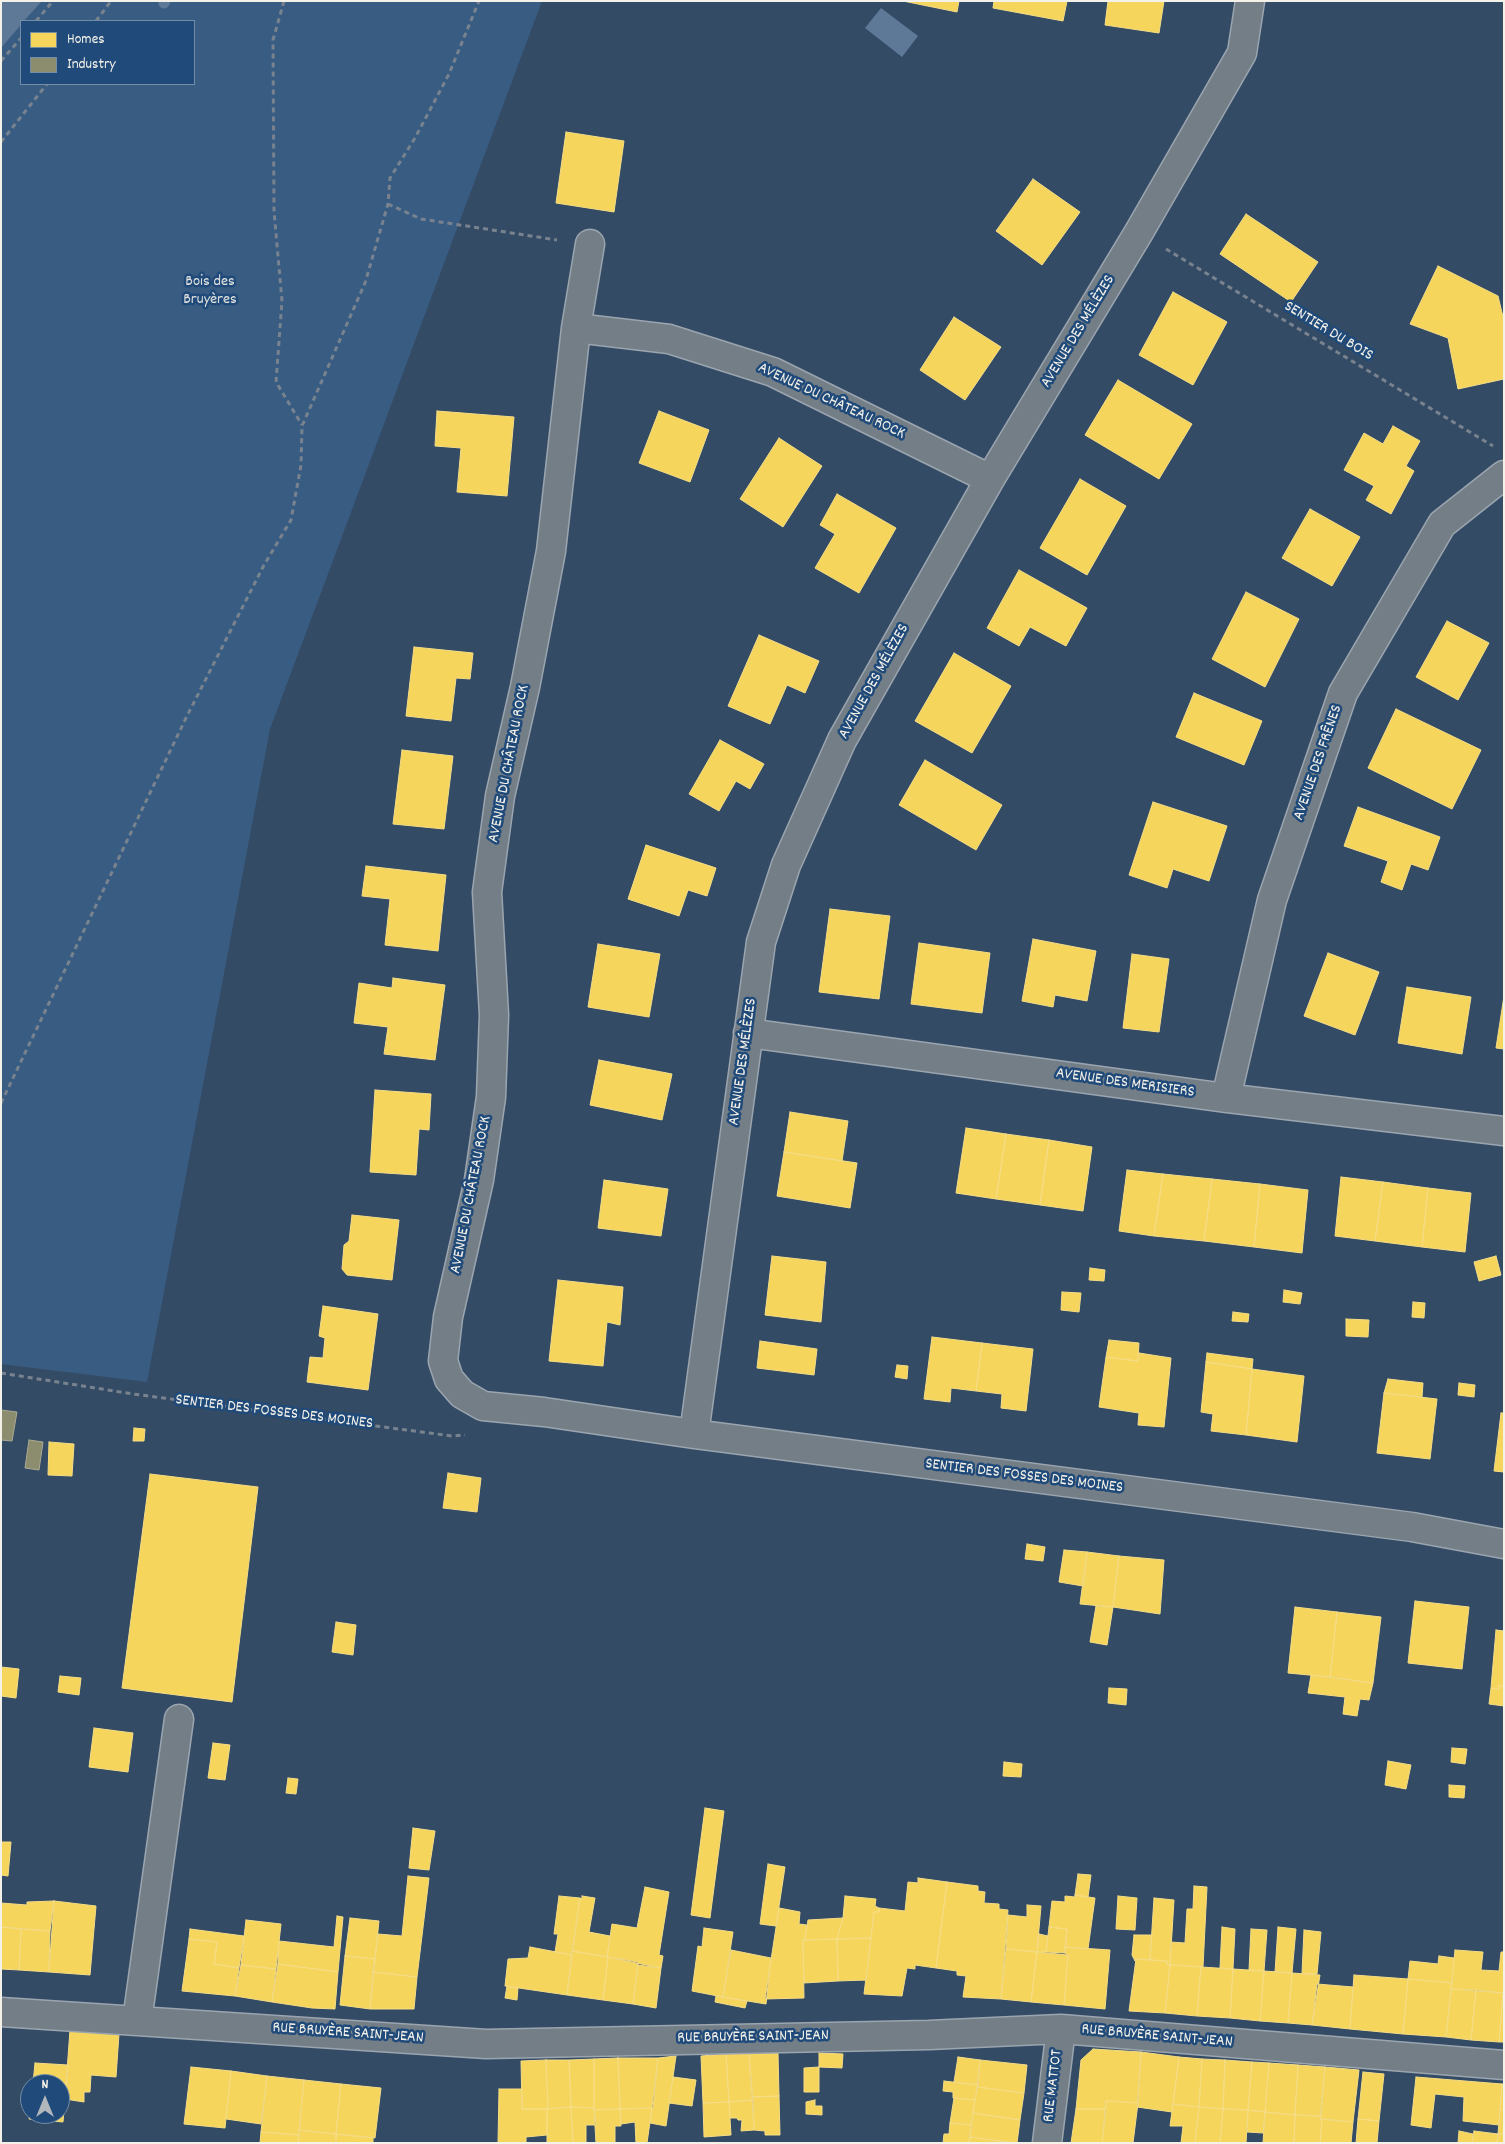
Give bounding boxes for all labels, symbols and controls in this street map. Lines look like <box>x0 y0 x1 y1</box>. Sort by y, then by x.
legend <box>20 20 195 85</box>
text: Homes <box>67 29 105 51</box>
text: Industry <box>67 54 116 76</box>
street label: AVENUE DES MÉLÈZES <box>1038 272 1120 392</box>
park label: Bois des Bruyères <box>183 273 237 311</box>
street label: SENTIER DU BOIS <box>1280 298 1376 366</box>
street label: AVENUE DU CHÂTEAU ROCK <box>754 359 908 445</box>
street label: AVENUE DES MÉLÈZES <box>836 621 914 743</box>
street label: AVENUE DU CHÂTEAU ROCK <box>485 683 535 845</box>
street label: AVENUE DES FRÊNES <box>1290 703 1348 823</box>
street label: AVENUE DES MÉLÈZES <box>726 997 762 1127</box>
street label: AVENUE DES MERISIERS <box>1054 1065 1196 1103</box>
street label: AVENUE DU CHÂTEAU ROCK <box>447 1114 497 1276</box>
street label: SENTIER DES FOSSES DES MOINES <box>174 1391 374 1435</box>
street label: SENTIER DES FOSSES DES MOINES <box>924 1455 1124 1499</box>
street label: RUE BRUYÈRE SAINT-JEAN <box>272 2019 424 2049</box>
street label: RUE BRUYÈRE SAINT-JEAN <box>1081 2021 1233 2053</box>
street label: RUE BRUYÈRE SAINT-JEAN <box>677 2027 829 2049</box>
street label: RUE MATTOT <box>1040 2049 1068 2123</box>
north arrow <box>20 2074 70 2124</box>
text: N <box>42 2075 48 2095</box>

